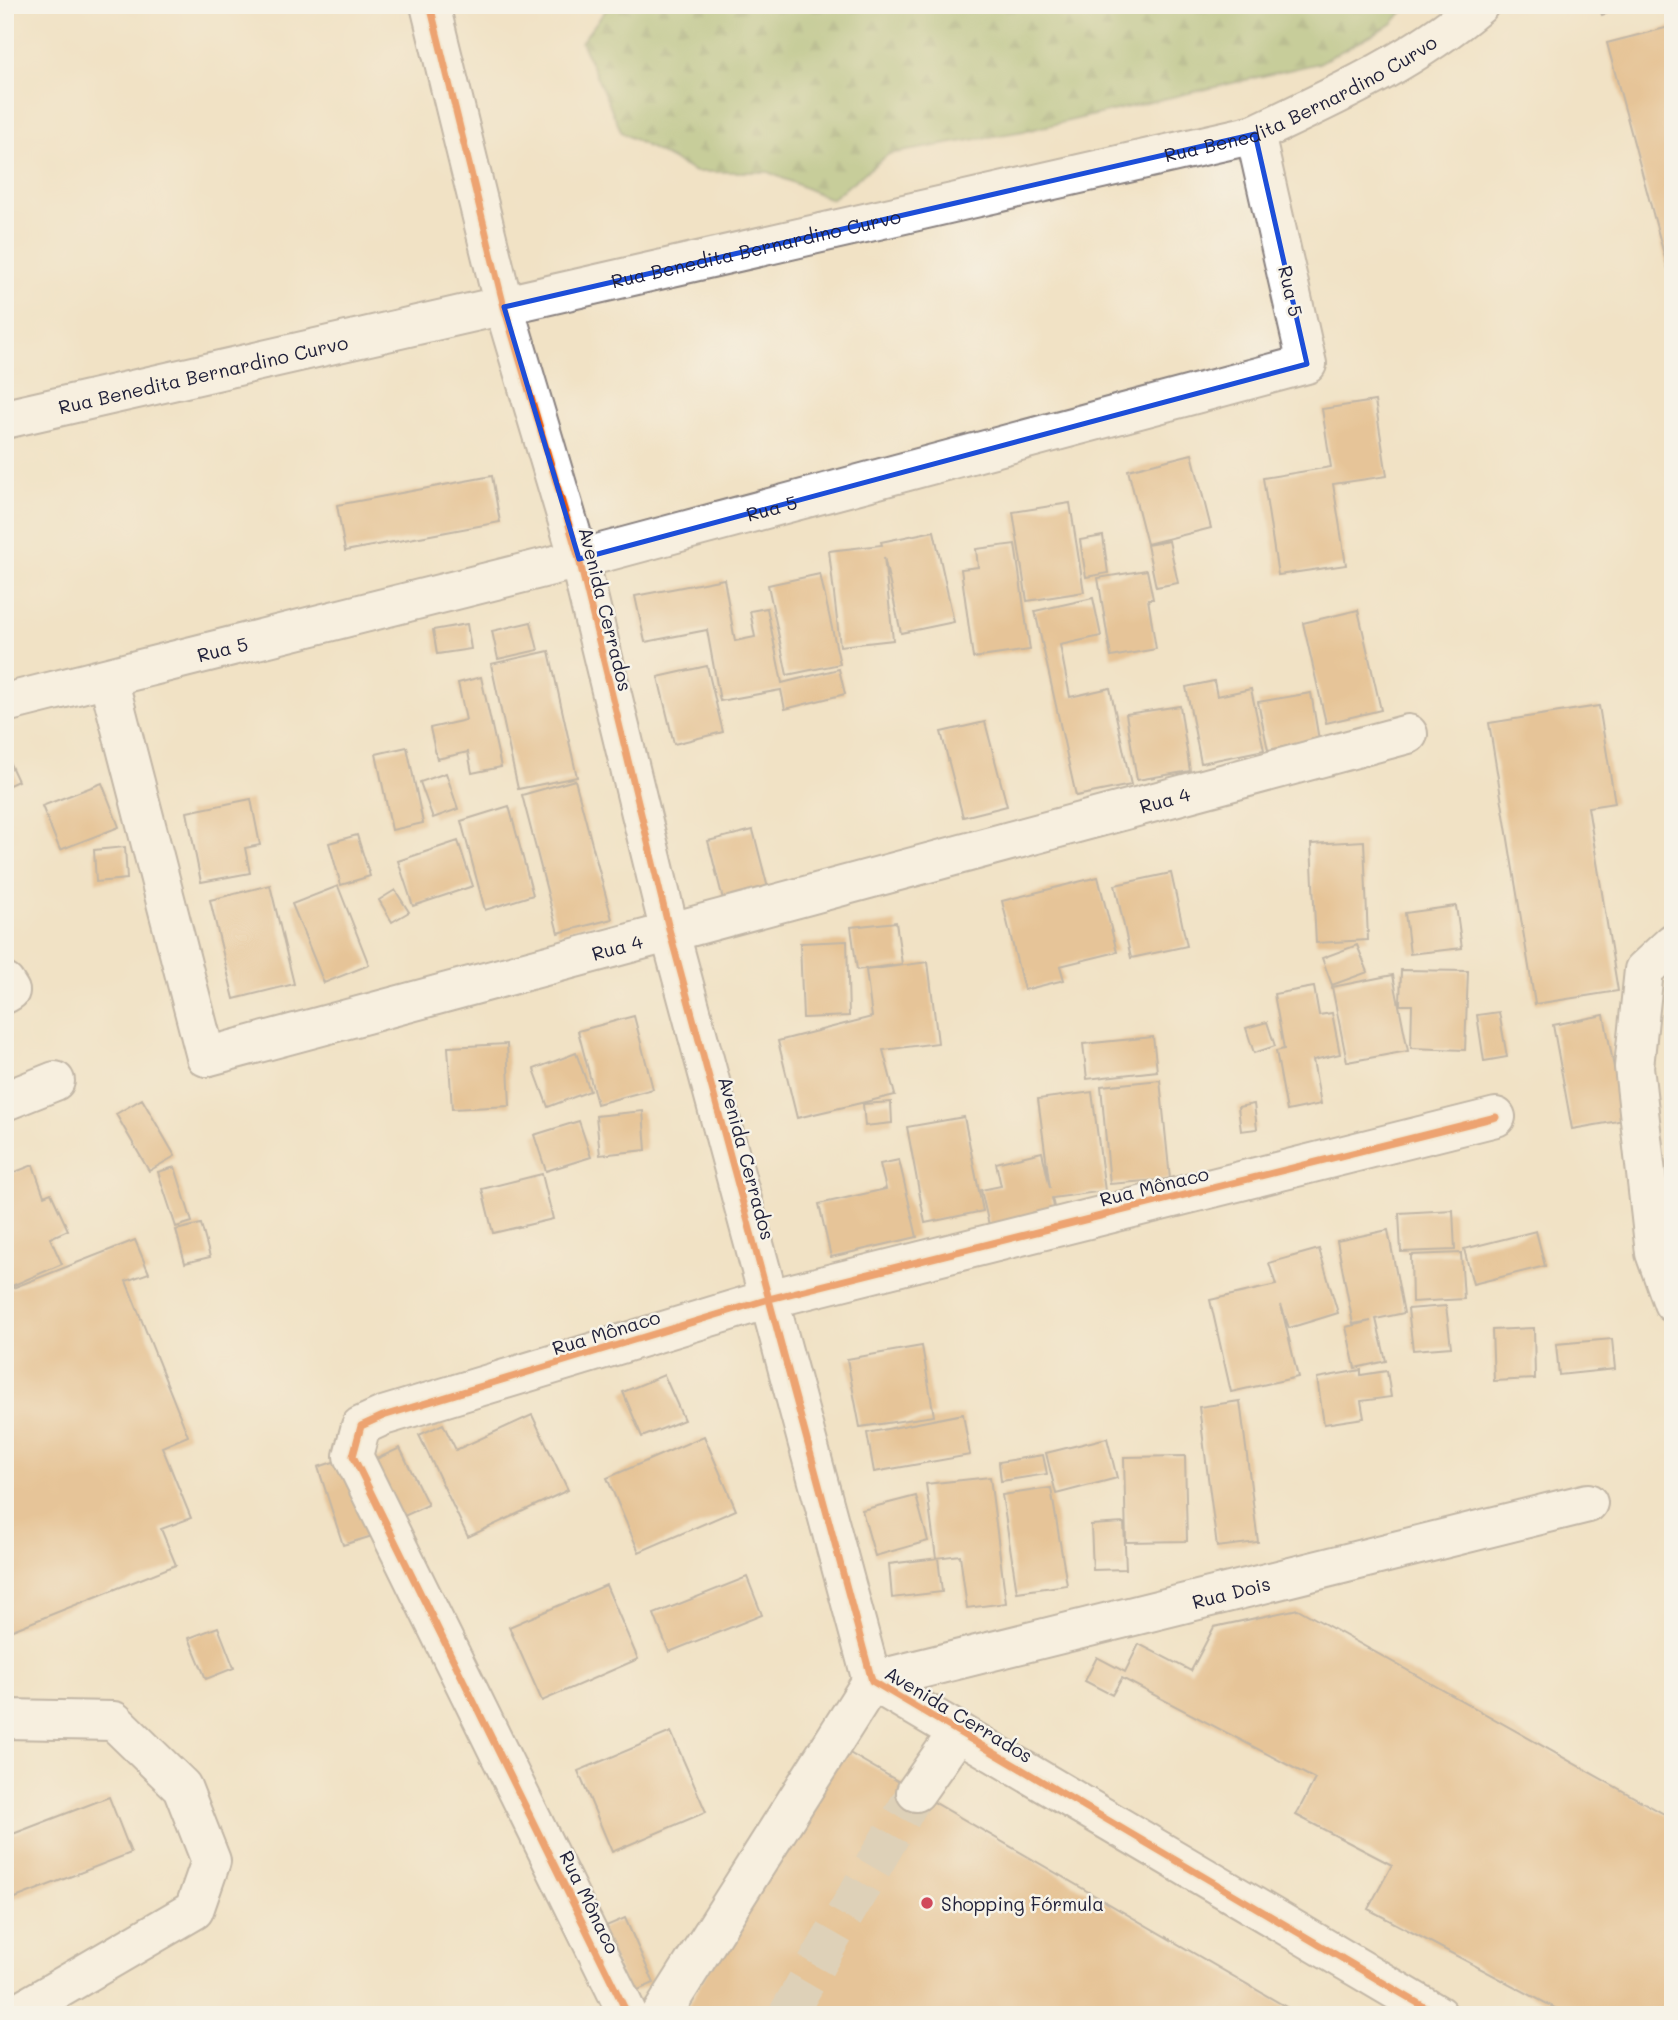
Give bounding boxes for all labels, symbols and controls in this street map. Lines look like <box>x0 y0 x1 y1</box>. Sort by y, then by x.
street label: Rua Benedita Bernardino Curvo <box>1161 29 1441 167</box>
street label: Rua Benedita Bernardino Curvo <box>609 203 903 293</box>
street label: Rua 5 <box>1273 263 1309 319</box>
street label: Rua Benedita Bernardino Curvo <box>56 329 350 419</box>
street label: Rua 5 <box>743 489 800 526</box>
street label: Avenida Cerrados <box>574 524 638 694</box>
street label: Rua 5 <box>194 630 250 667</box>
street label: Rua 4 <box>1136 781 1193 818</box>
street label: Rua 4 <box>589 928 645 965</box>
street label: Avenida Cerrados <box>713 1074 781 1242</box>
street label: Rua Mônaco <box>1097 1160 1211 1212</box>
street label: Rua Mônaco <box>549 1304 663 1360</box>
street label: Rua Dois <box>1189 1570 1273 1614</box>
street label: Avenida Cerrados <box>880 1660 1038 1768</box>
street label: Rua Mônaco <box>554 1846 626 1958</box>
place label: Shopping Fórmula <box>941 1891 1104 1916</box>
marker: Shopping Fórmula <box>919 1895 935 1911</box>

